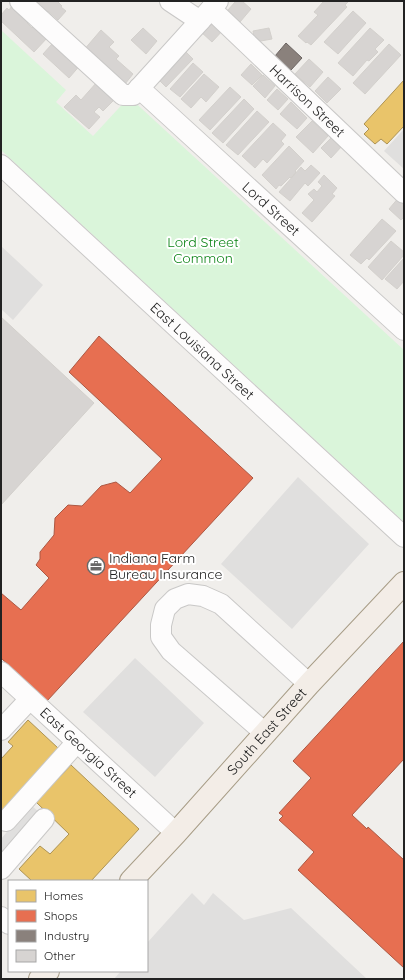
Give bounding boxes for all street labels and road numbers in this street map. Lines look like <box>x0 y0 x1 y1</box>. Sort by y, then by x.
street label: Harrison Street <box>266 61 349 141</box>
street label: Lord Street <box>239 178 304 240</box>
street label: East Louisiana Street <box>147 298 258 404</box>
street label: South East Street <box>223 684 310 779</box>
street label: East Georgia Street <box>36 704 141 802</box>

